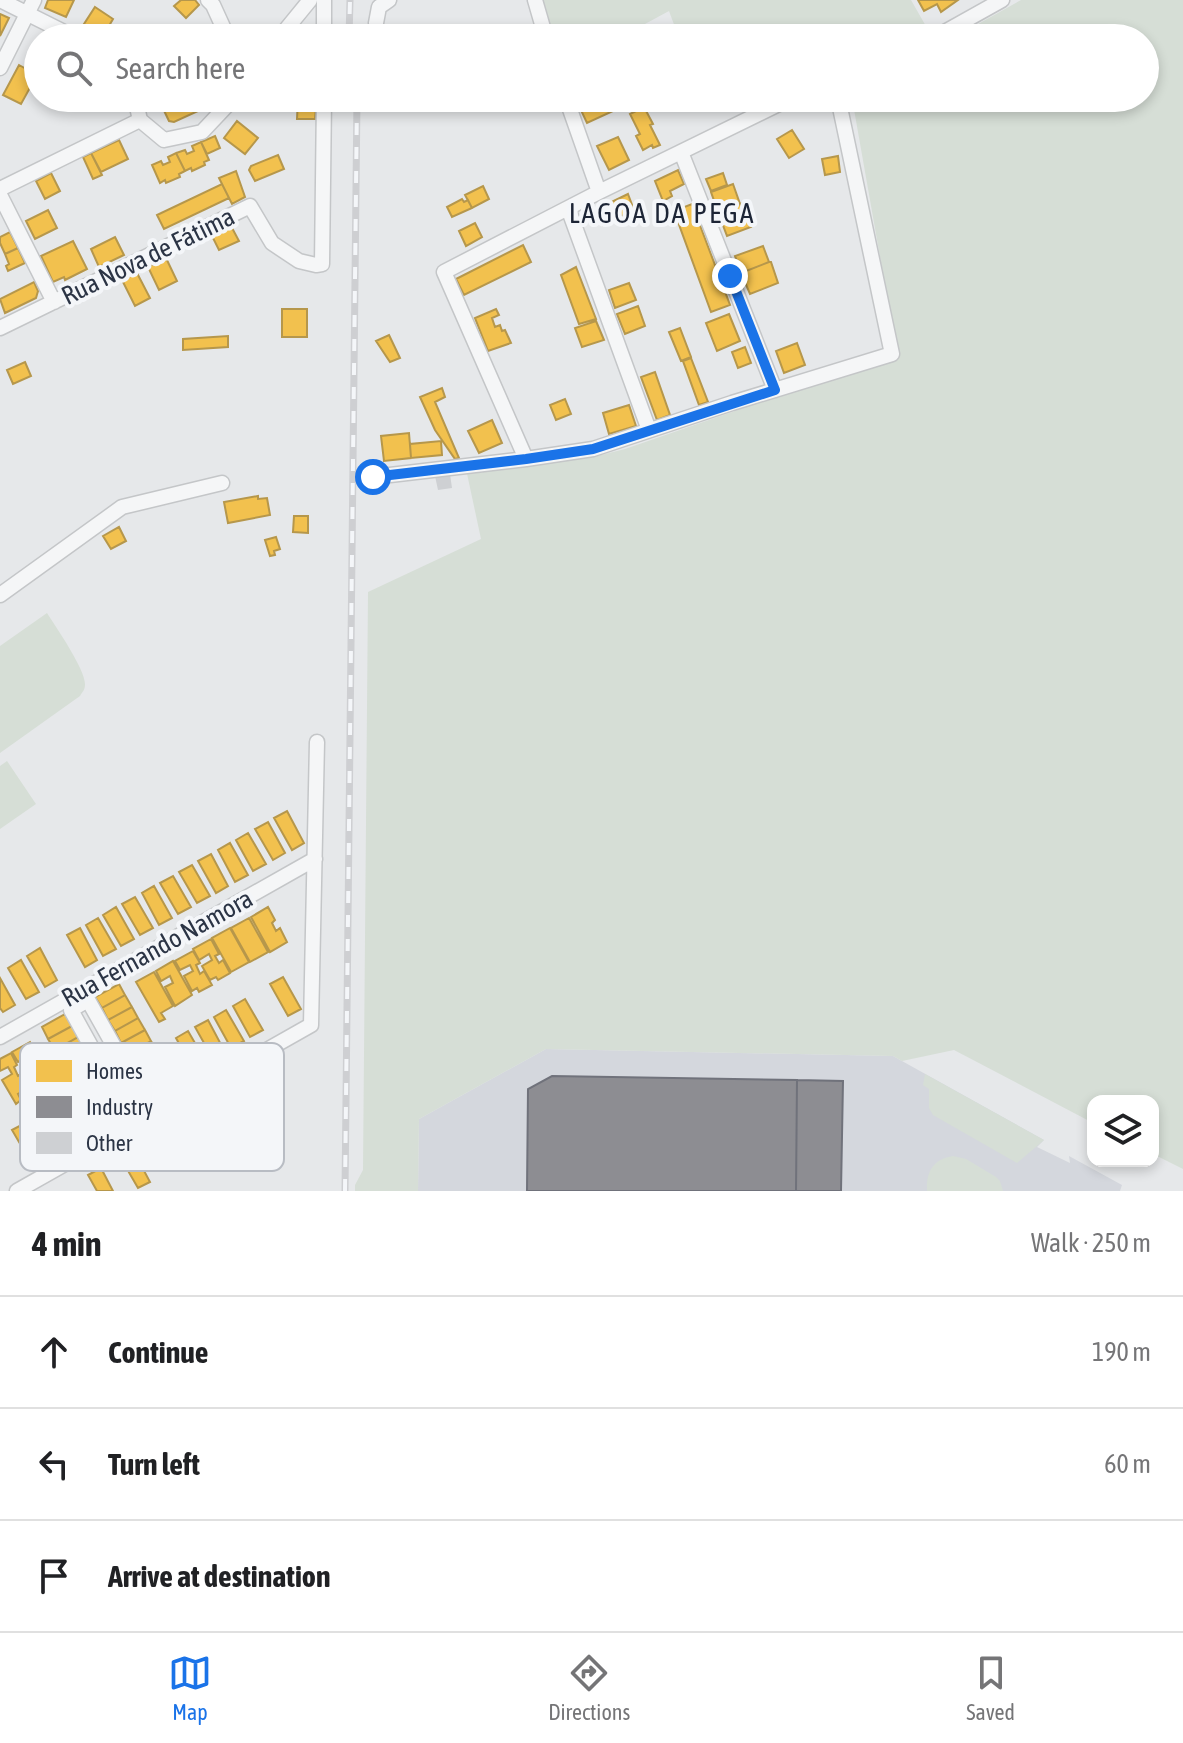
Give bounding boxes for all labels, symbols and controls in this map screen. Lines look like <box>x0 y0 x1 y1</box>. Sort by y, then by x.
search box <box>24 24 1159 112</box>
icon: search <box>52 46 96 90</box>
text: Search here <box>116 51 245 85</box>
district label: LAGOA DA PEGA <box>569 197 755 229</box>
street label: Rua Nova de Fátima <box>57 201 239 311</box>
route end <box>712 258 748 294</box>
route start <box>355 459 391 495</box>
street label: Rua Fernando Namora <box>56 883 258 1013</box>
legend <box>20 1043 284 1171</box>
text: Homes <box>86 1058 143 1084</box>
text: Industry <box>86 1094 153 1120</box>
map controls <box>1087 1095 1159 1167</box>
button: layers <box>1087 1095 1159 1167</box>
text: Other <box>86 1130 133 1156</box>
text: 4 min <box>32 1224 101 1263</box>
text: Walk · 250 m <box>1031 1228 1151 1258</box>
icon: ahead <box>32 1330 76 1374</box>
text: Continue <box>108 1335 208 1369</box>
text: 190 m <box>1092 1337 1151 1367</box>
icon: left <box>32 1442 76 1486</box>
text: Turn left <box>108 1447 200 1481</box>
text: 60 m <box>1104 1449 1151 1479</box>
icon: arrive <box>32 1554 76 1598</box>
text: Arrive at destination <box>108 1559 330 1593</box>
tab: Map <box>168 1651 212 1725</box>
tab: Directions <box>548 1651 630 1725</box>
tab: Saved <box>966 1651 1015 1725</box>

